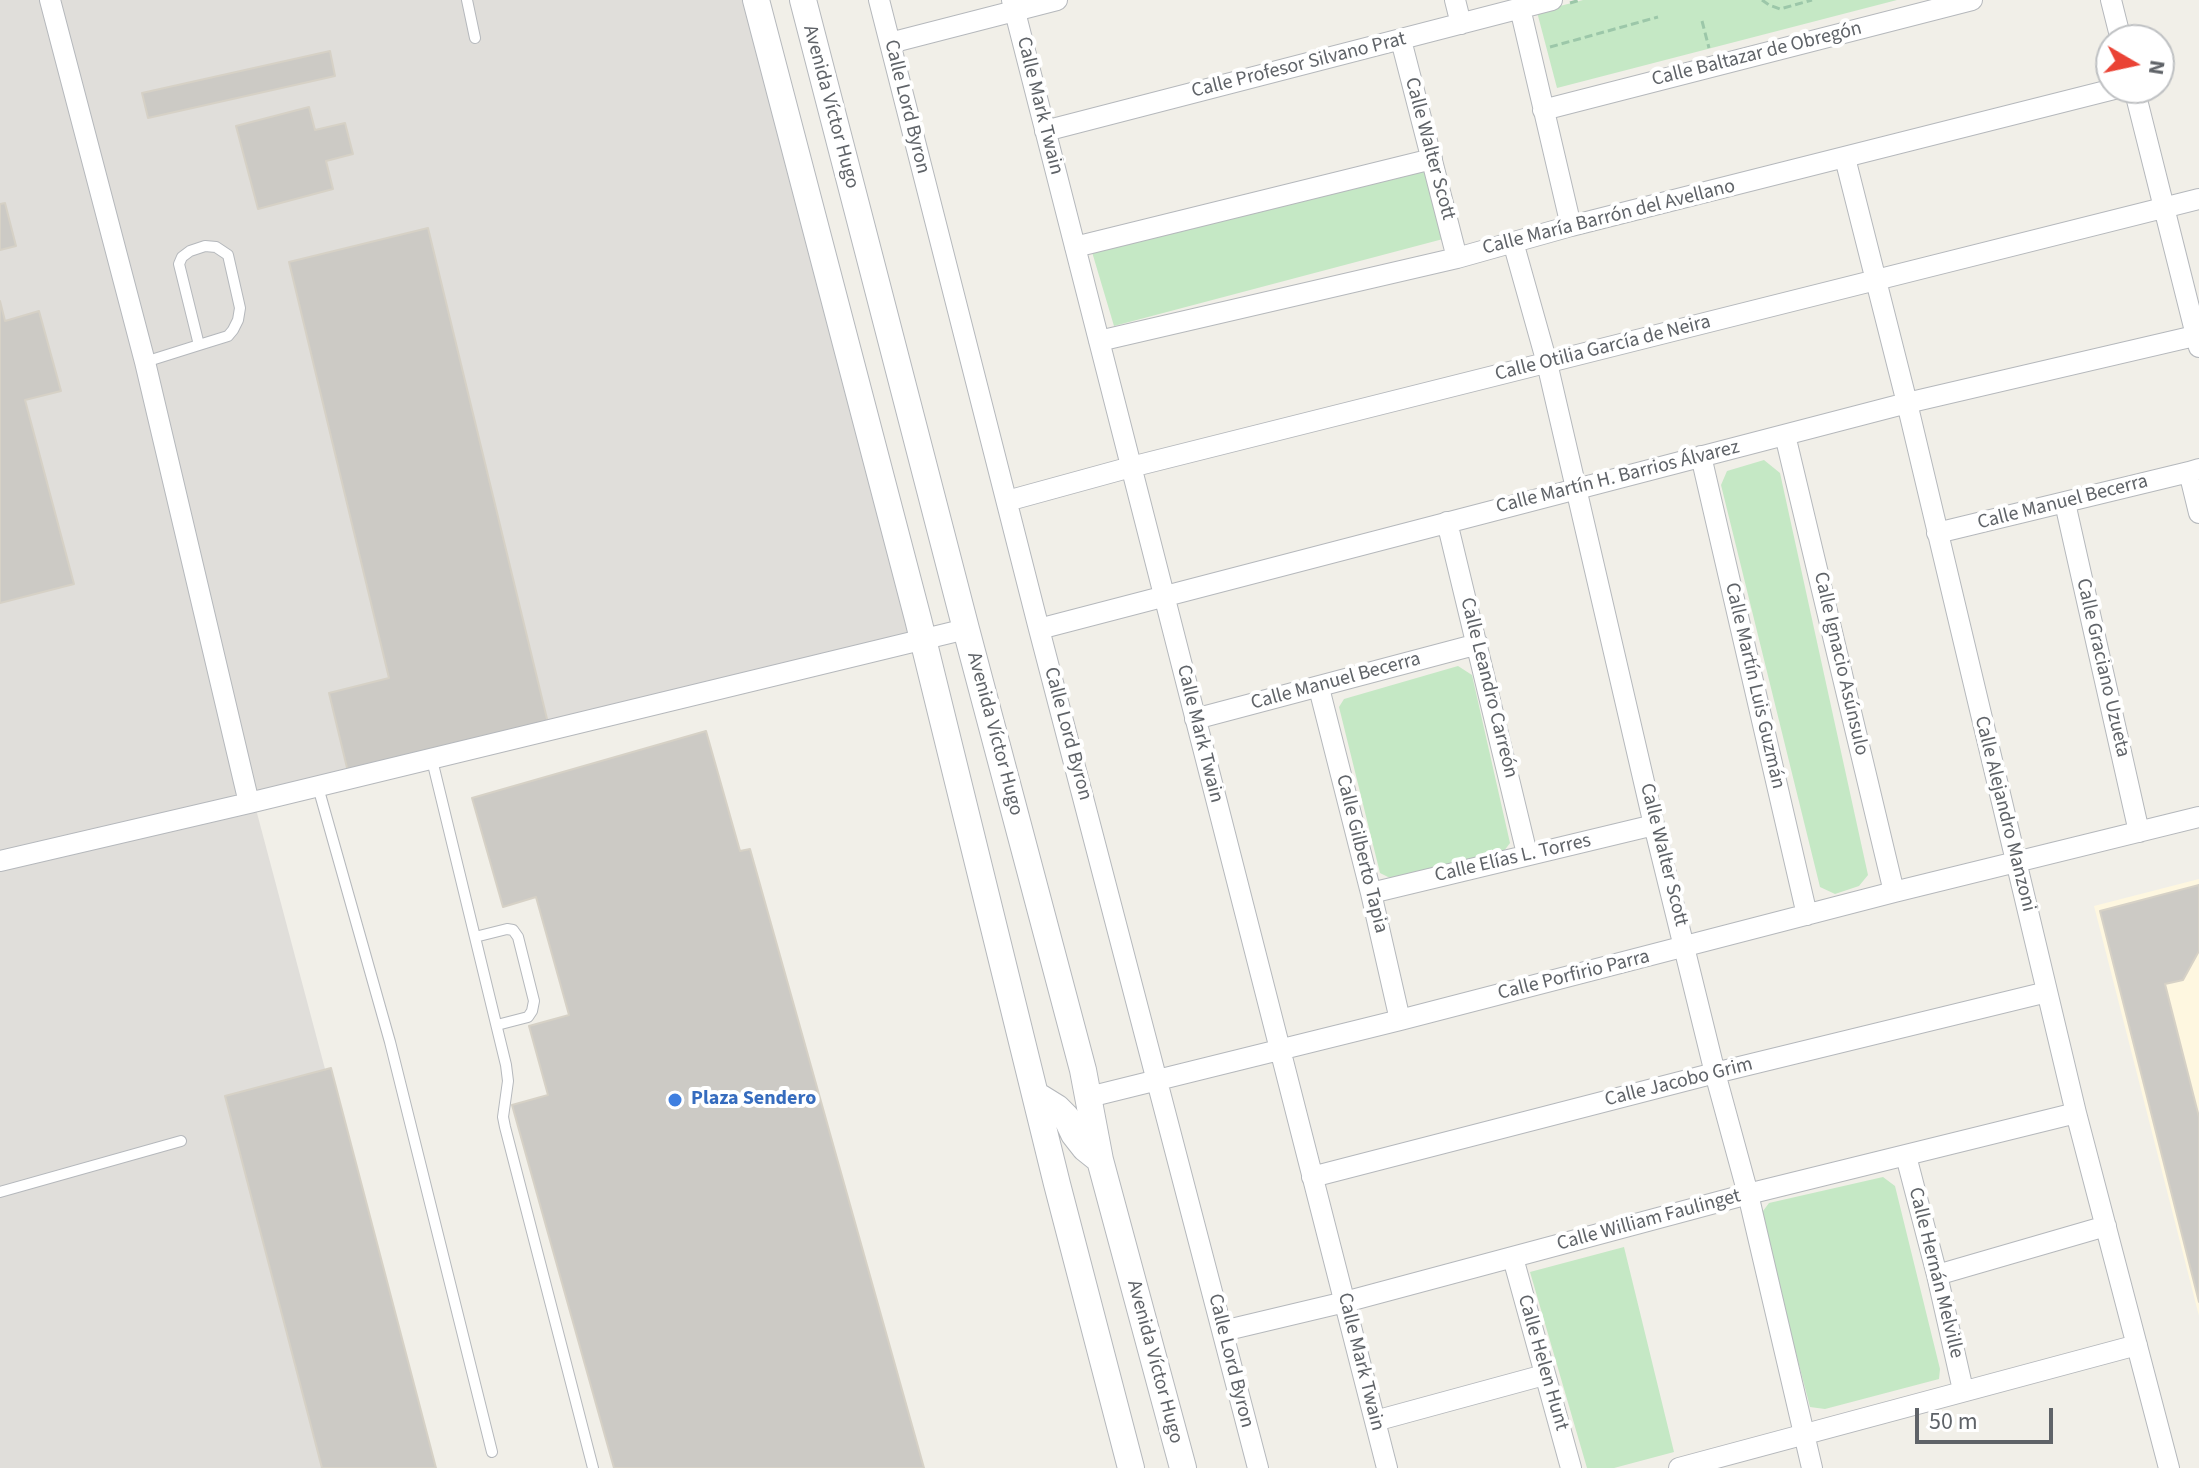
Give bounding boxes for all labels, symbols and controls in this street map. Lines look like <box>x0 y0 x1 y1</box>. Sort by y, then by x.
street label: Calle Baltazar de Obregón <box>1650 17 1864 93</box>
street label: Avenida Víctor Hugo <box>797 23 863 191</box>
north arrow <box>2095 24 2175 104</box>
street label: Calle Profesor Silvano Prat <box>1189 28 1409 104</box>
street label: Calle Mark Twain <box>1010 35 1068 177</box>
street label: Calle Lord Byron <box>878 38 934 176</box>
text: N <box>2140 58 2174 77</box>
street label: Calle Walter Scott <box>1398 75 1460 223</box>
street label: Calle María Barrón del Avellano <box>1480 175 1738 261</box>
street label: Calle Otilia García de Neira <box>1493 311 1713 387</box>
street label: Calle Martín H. Barrios Álvarez <box>1494 436 1742 520</box>
street label: Calle Manuel Becerra <box>1975 470 2151 536</box>
street label: Calle Ignacio Asúnsulo <box>1807 570 1873 758</box>
street label: Calle Graciano Uzueta <box>2070 576 2134 760</box>
street label: Calle Martín Luis Guzmán <box>1719 581 1789 791</box>
street label: Calle Leandro Carreón <box>1454 595 1522 781</box>
street label: Calle Manuel Becerra <box>1248 648 1424 716</box>
street label: Avenida Víctor Hugo <box>961 650 1027 818</box>
street label: Calle Mark Twain <box>1170 663 1228 805</box>
street label: Calle Lord Byron <box>1038 665 1096 803</box>
street label: Calle Alejandro Manzoni <box>1968 714 2040 914</box>
street label: Calle Gilberto Tapia <box>1330 772 1392 936</box>
street label: Calle Walter Scott <box>1634 781 1692 929</box>
street label: Calle Elías L. Torres <box>1433 829 1593 889</box>
street label: Calle Porfirio Parra <box>1496 946 1652 1006</box>
street label: Calle Jacobo Grim <box>1603 1053 1755 1113</box>
place label: Plaza Sendero <box>691 1088 816 1112</box>
marker: Plaza Sendero <box>666 1091 684 1109</box>
street label: Calle William Faulinget <box>1554 1185 1744 1257</box>
street label: Calle Hernán Melville <box>1902 1185 1968 1361</box>
street label: Avenida Víctor Hugo <box>1121 1278 1187 1446</box>
street label: Calle Mark Twain <box>1331 1291 1389 1433</box>
street label: Calle Lord Byron <box>1202 1292 1258 1430</box>
street label: Calle Helen Hunt <box>1511 1292 1573 1434</box>
scale bar <box>1919 1392 2057 1442</box>
text: 50 m <box>1929 1404 1978 1439</box>

